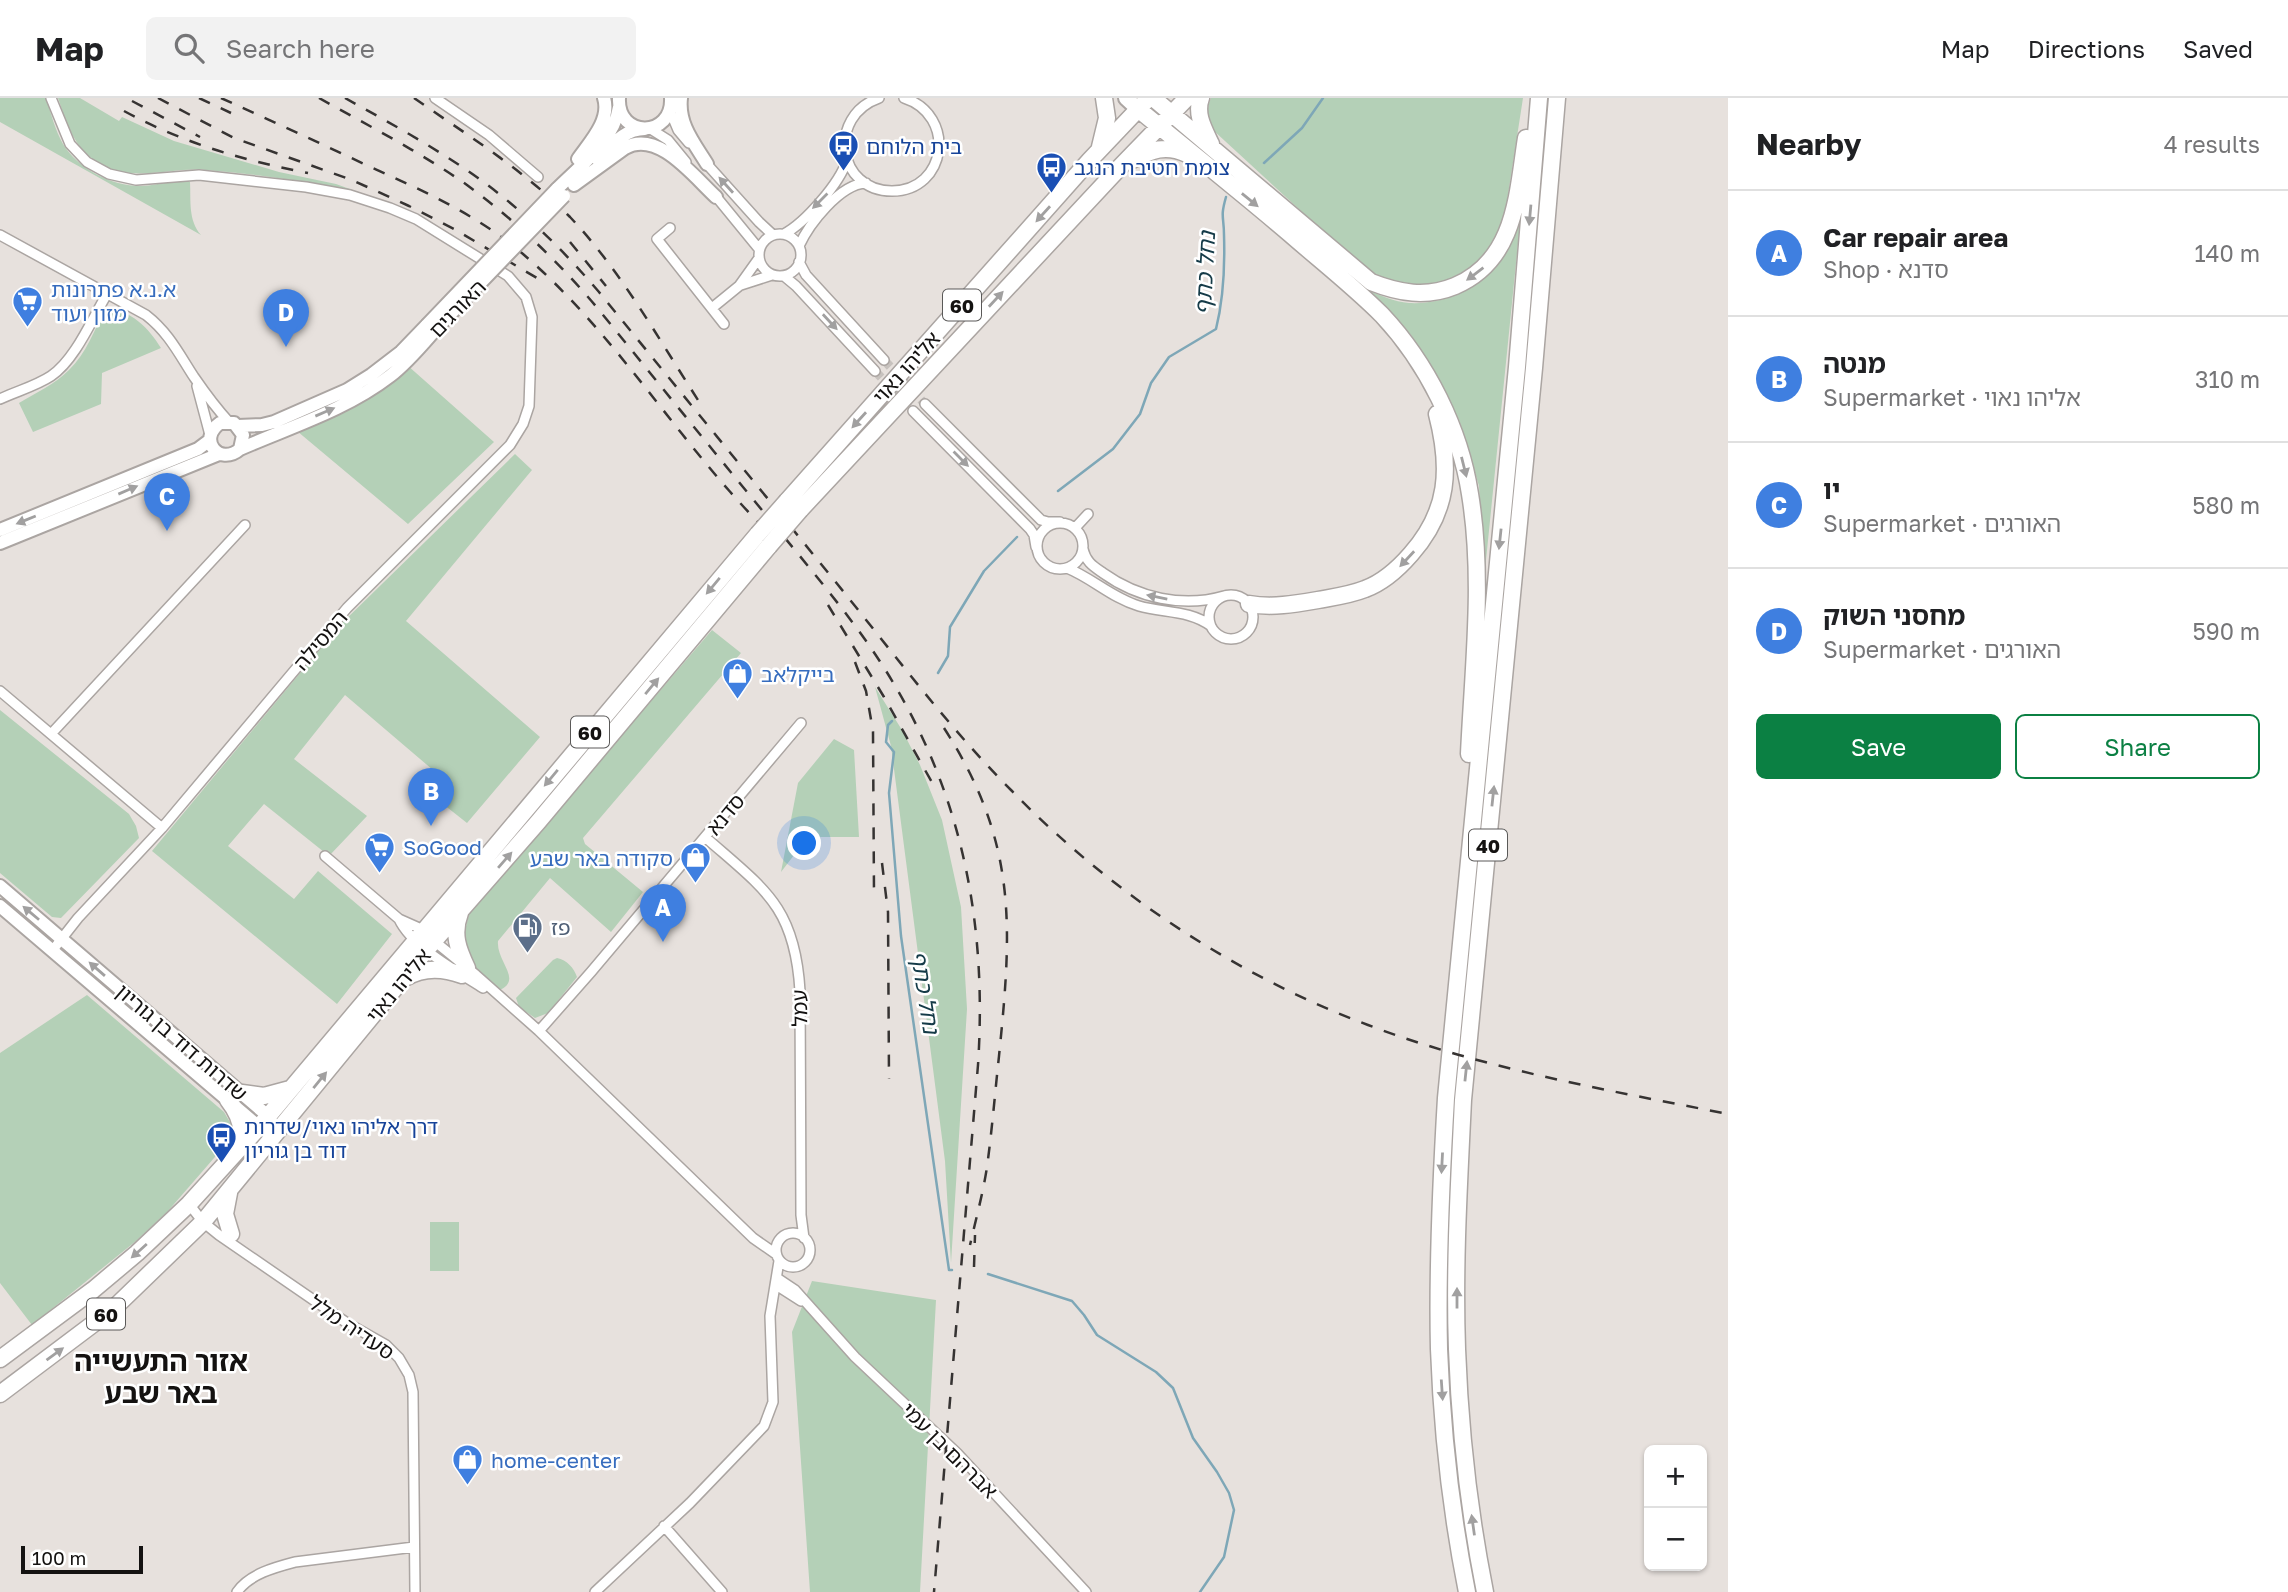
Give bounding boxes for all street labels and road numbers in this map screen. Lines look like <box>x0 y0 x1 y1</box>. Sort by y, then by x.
street label: האורגים <box>423 274 491 342</box>
road number: 60 <box>943 290 981 321</box>
street label: אליהו נאוי <box>867 325 945 409</box>
street label: המסילה <box>287 605 353 675</box>
road number: 60 <box>571 716 609 748</box>
street label: סדנא <box>700 788 750 840</box>
road number: 40 <box>1469 830 1507 860</box>
street label: אליהו נאוי <box>360 942 436 1028</box>
street label: שדרות דוד בן גוריון <box>111 978 253 1106</box>
street label: עמל <box>786 989 812 1027</box>
street label: סעדיה מלל <box>304 1289 400 1365</box>
road number: 60 <box>87 1298 125 1330</box>
street label: אברהם בן עמי <box>897 1397 1003 1503</box>

